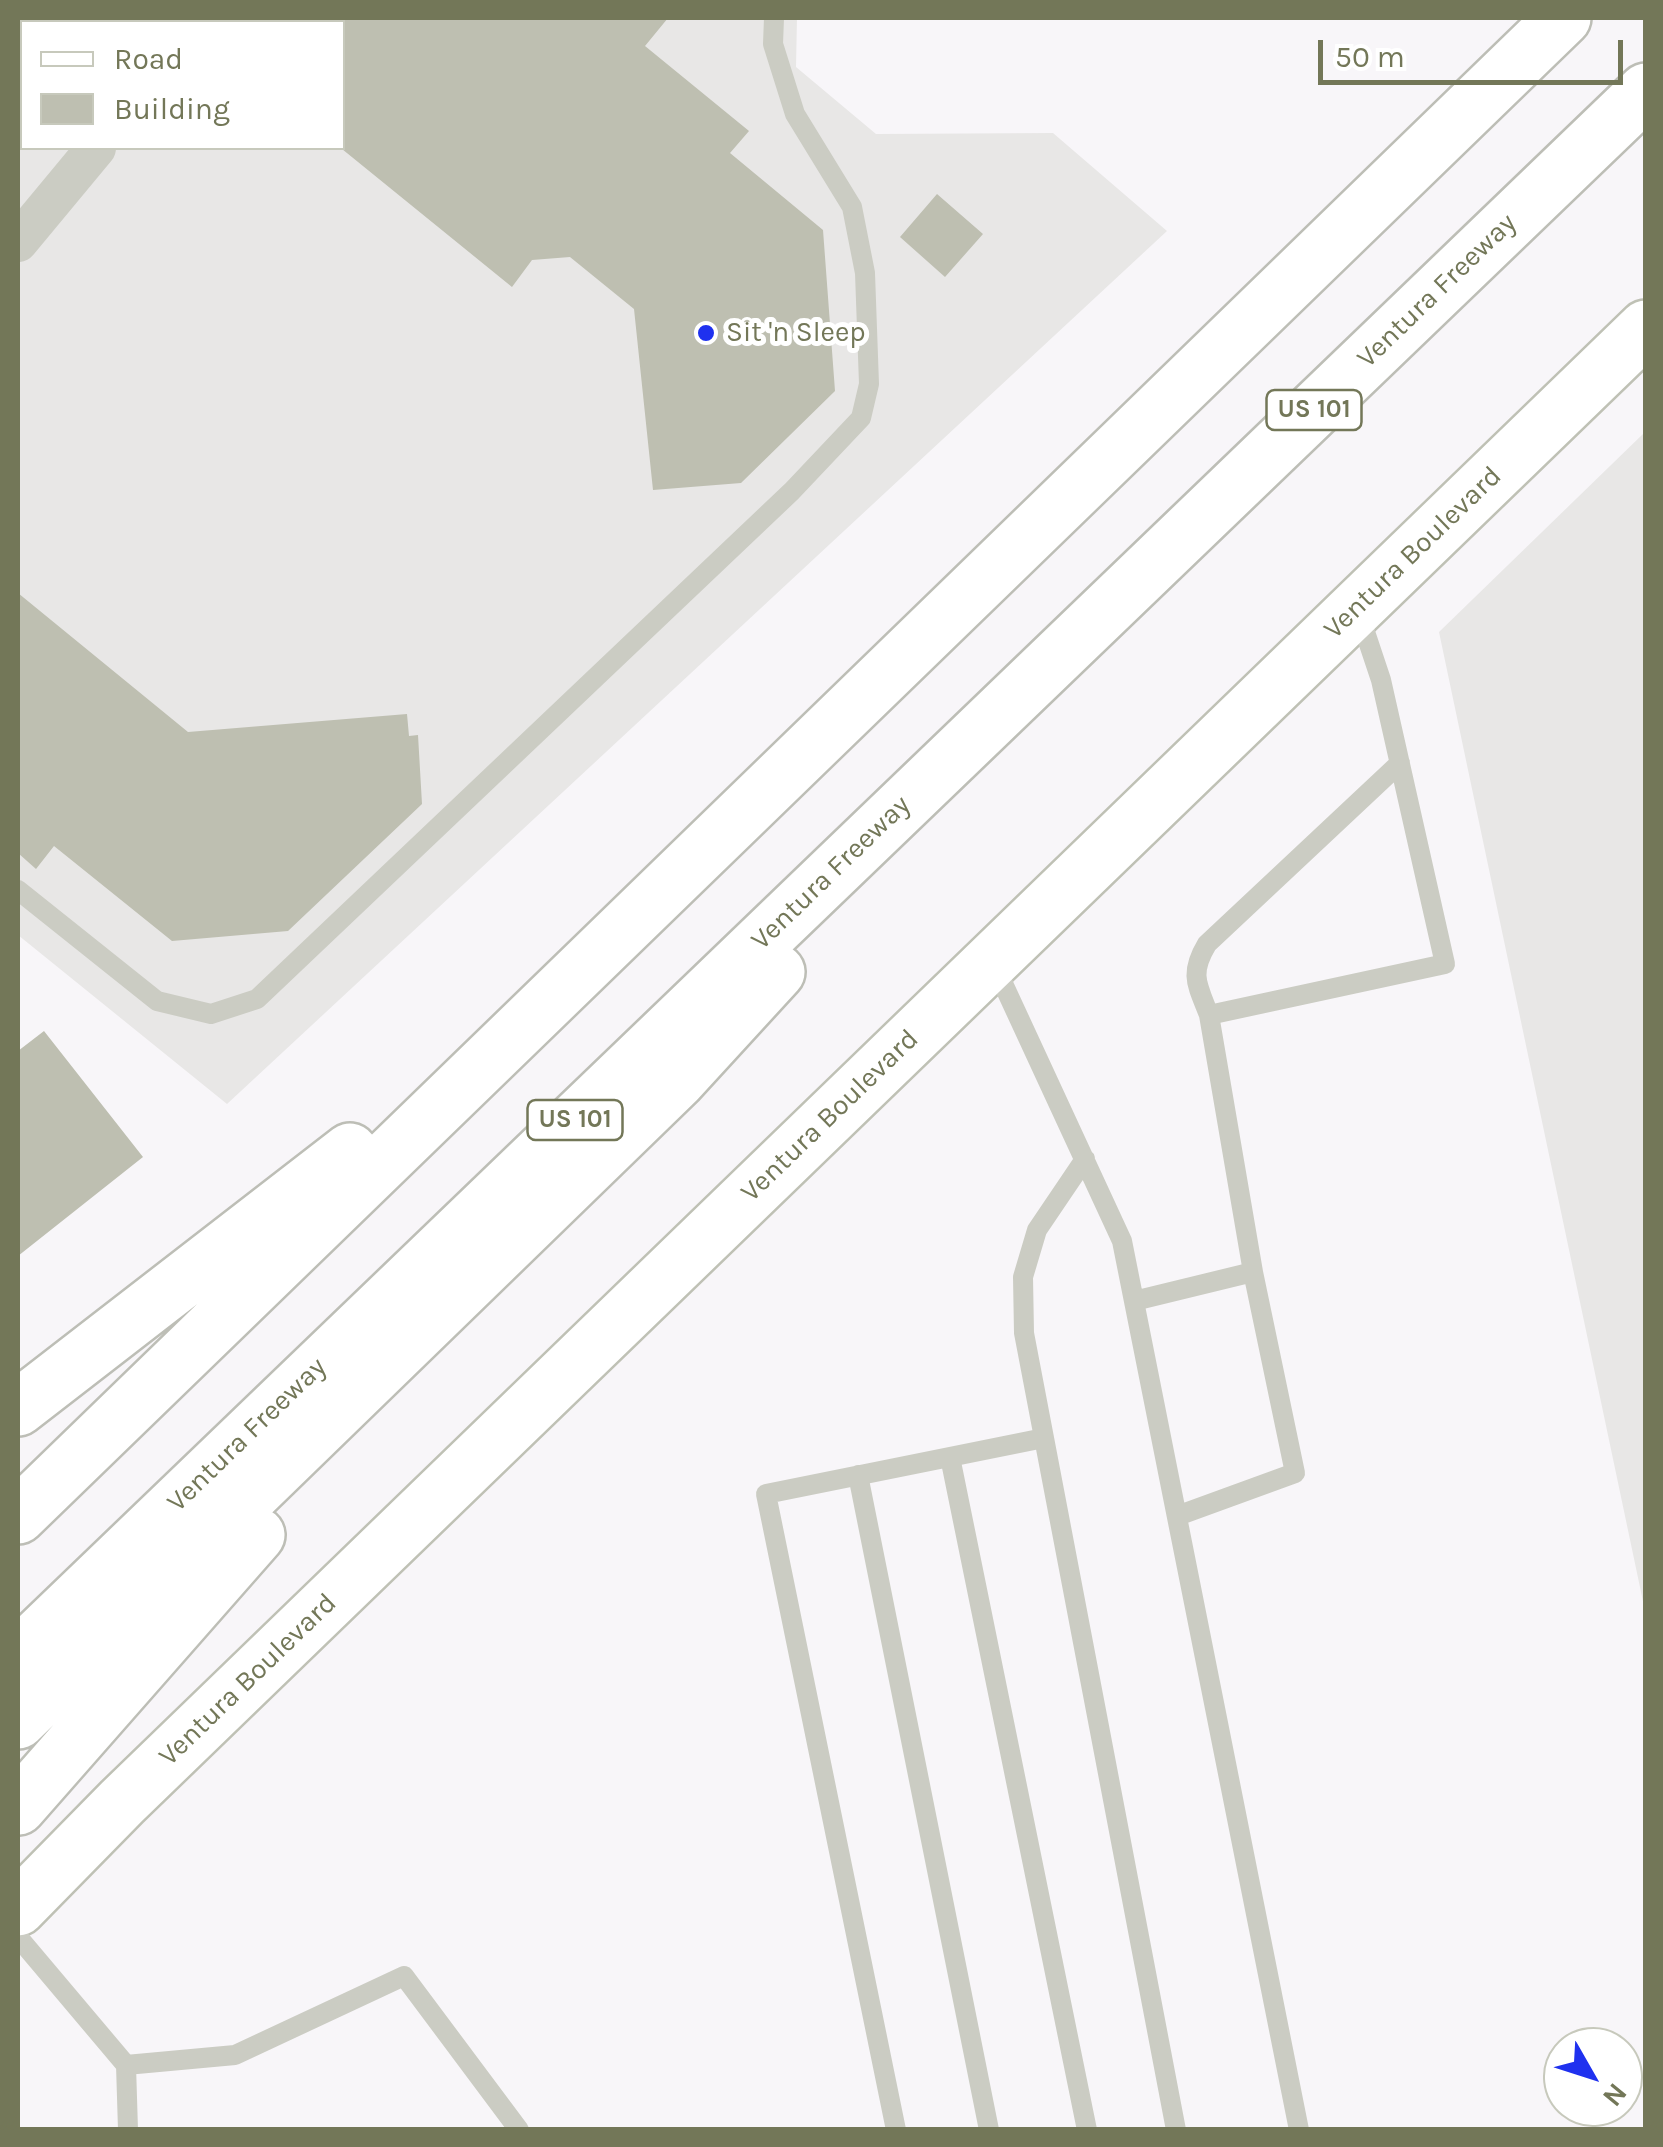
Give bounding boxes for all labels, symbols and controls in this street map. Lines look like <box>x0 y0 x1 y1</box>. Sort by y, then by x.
legend <box>20 20 345 150</box>
scale bar <box>1323 20 1628 82</box>
text: 50 m <box>1335 39 1405 75</box>
text: Road <box>114 41 183 77</box>
text: Building <box>114 91 230 127</box>
street label: Ventura Freeway <box>1350 207 1524 375</box>
place label: Sit 'n Sleep <box>726 316 866 350</box>
marker: Sit 'n Sleep <box>695 322 717 344</box>
road number: US 101 <box>1266 390 1362 430</box>
street label: Ventura Boulevard <box>1317 460 1509 646</box>
street label: Ventura Freeway <box>744 789 918 957</box>
street label: Ventura Boulevard <box>734 1023 926 1209</box>
road number: US 101 <box>528 1100 622 1140</box>
street label: Ventura Freeway <box>160 1351 334 1519</box>
street label: Ventura Boulevard <box>152 1587 344 1773</box>
north arrow <box>1543 2027 1643 2127</box>
text: N <box>1596 2077 1634 2113</box>

